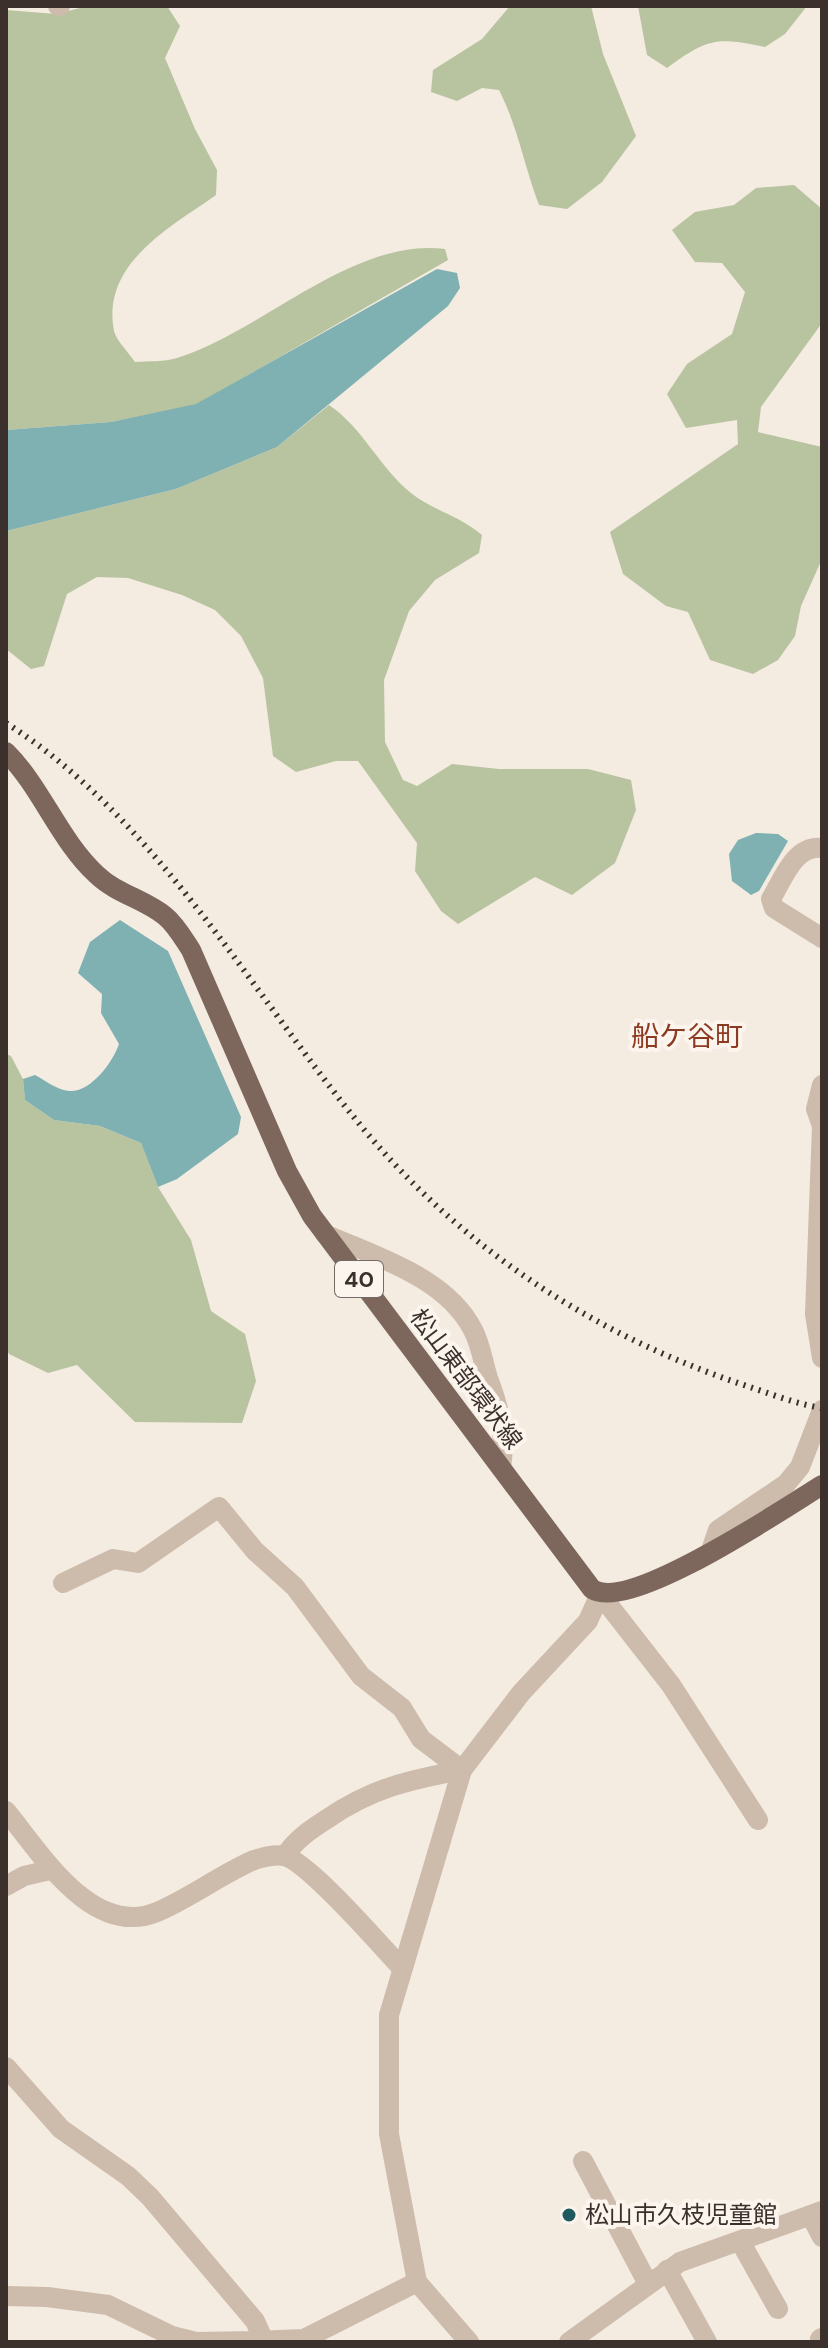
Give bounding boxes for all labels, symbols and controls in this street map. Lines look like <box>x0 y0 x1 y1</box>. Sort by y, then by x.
district label: 船ケ谷町 <box>631 1018 743 1055</box>
road number: 40 <box>335 1261 383 1297</box>
street label: 松山東部環状線 <box>403 1302 529 1455</box>
place label: 松山市久枝児童館 <box>585 2199 777 2230</box>
marker: 松山市久枝児童館 <box>560 2206 578 2224</box>

